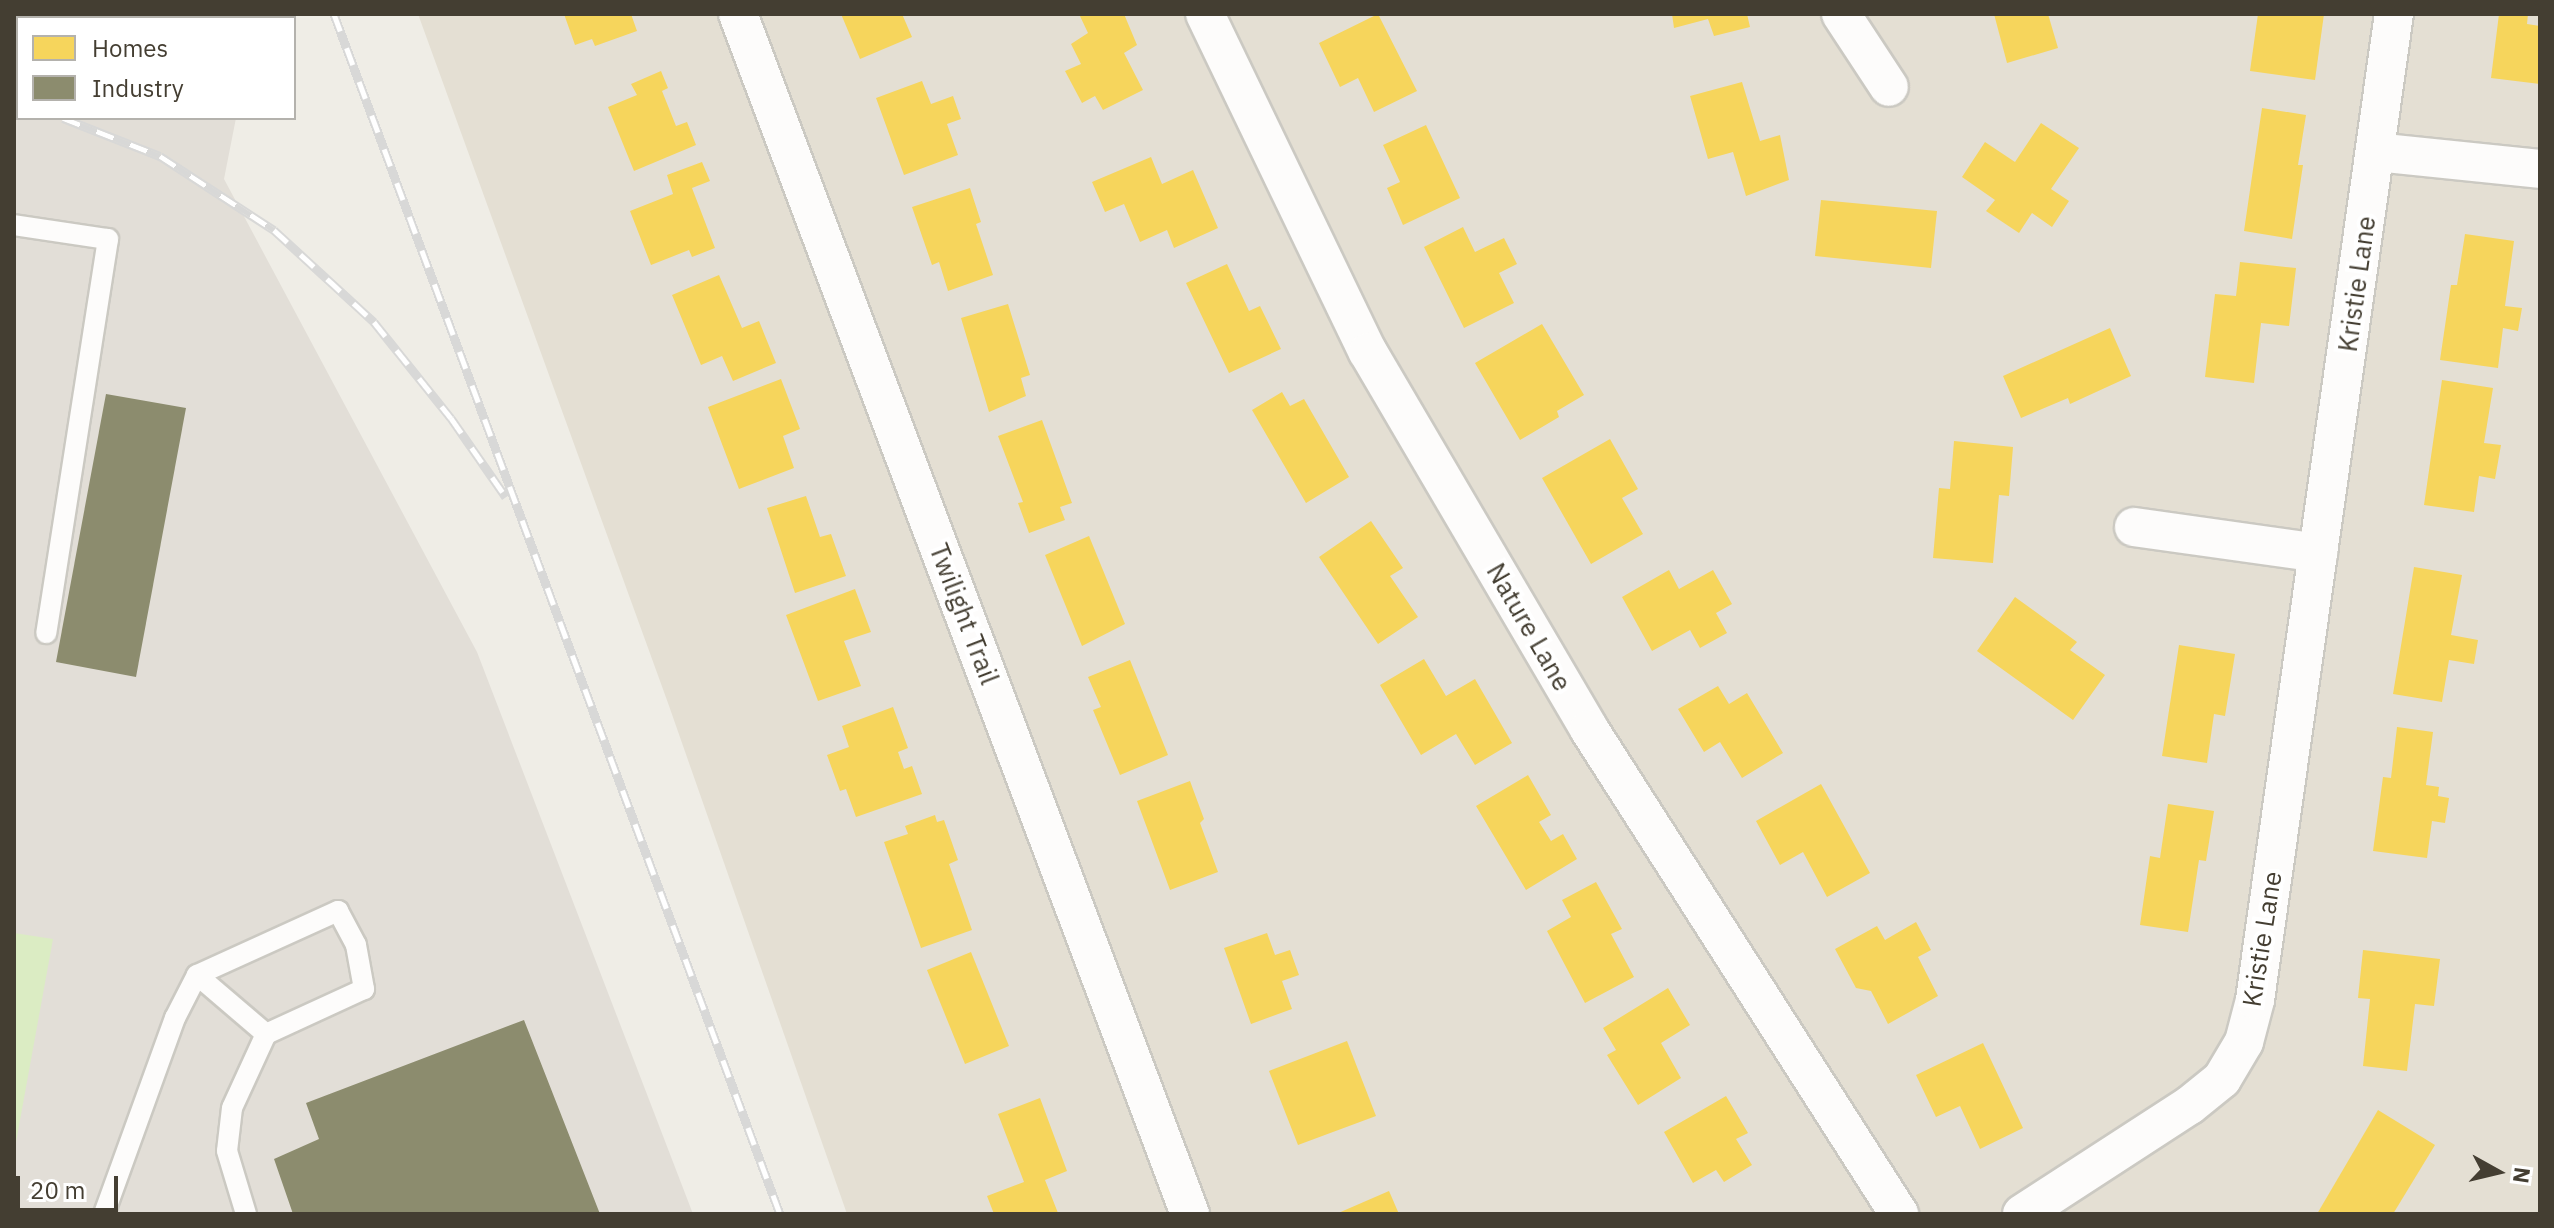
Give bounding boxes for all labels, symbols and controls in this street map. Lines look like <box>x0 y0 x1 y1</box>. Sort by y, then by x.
legend <box>16 16 296 120</box>
text: Homes <box>92 32 168 64</box>
text: Industry <box>92 72 184 104</box>
street label: Kristie Lane <box>2332 214 2382 354</box>
street label: Twilight Trail <box>923 539 1005 689</box>
street label: Nature Lane <box>1480 558 1578 696</box>
street label: Kristie Lane <box>2236 869 2288 1009</box>
north arrow <box>2458 1132 2538 1212</box>
scale bar <box>20 1160 122 1210</box>
text: N <box>2507 1166 2538 1185</box>
text: 20 m <box>30 1174 85 1206</box>

